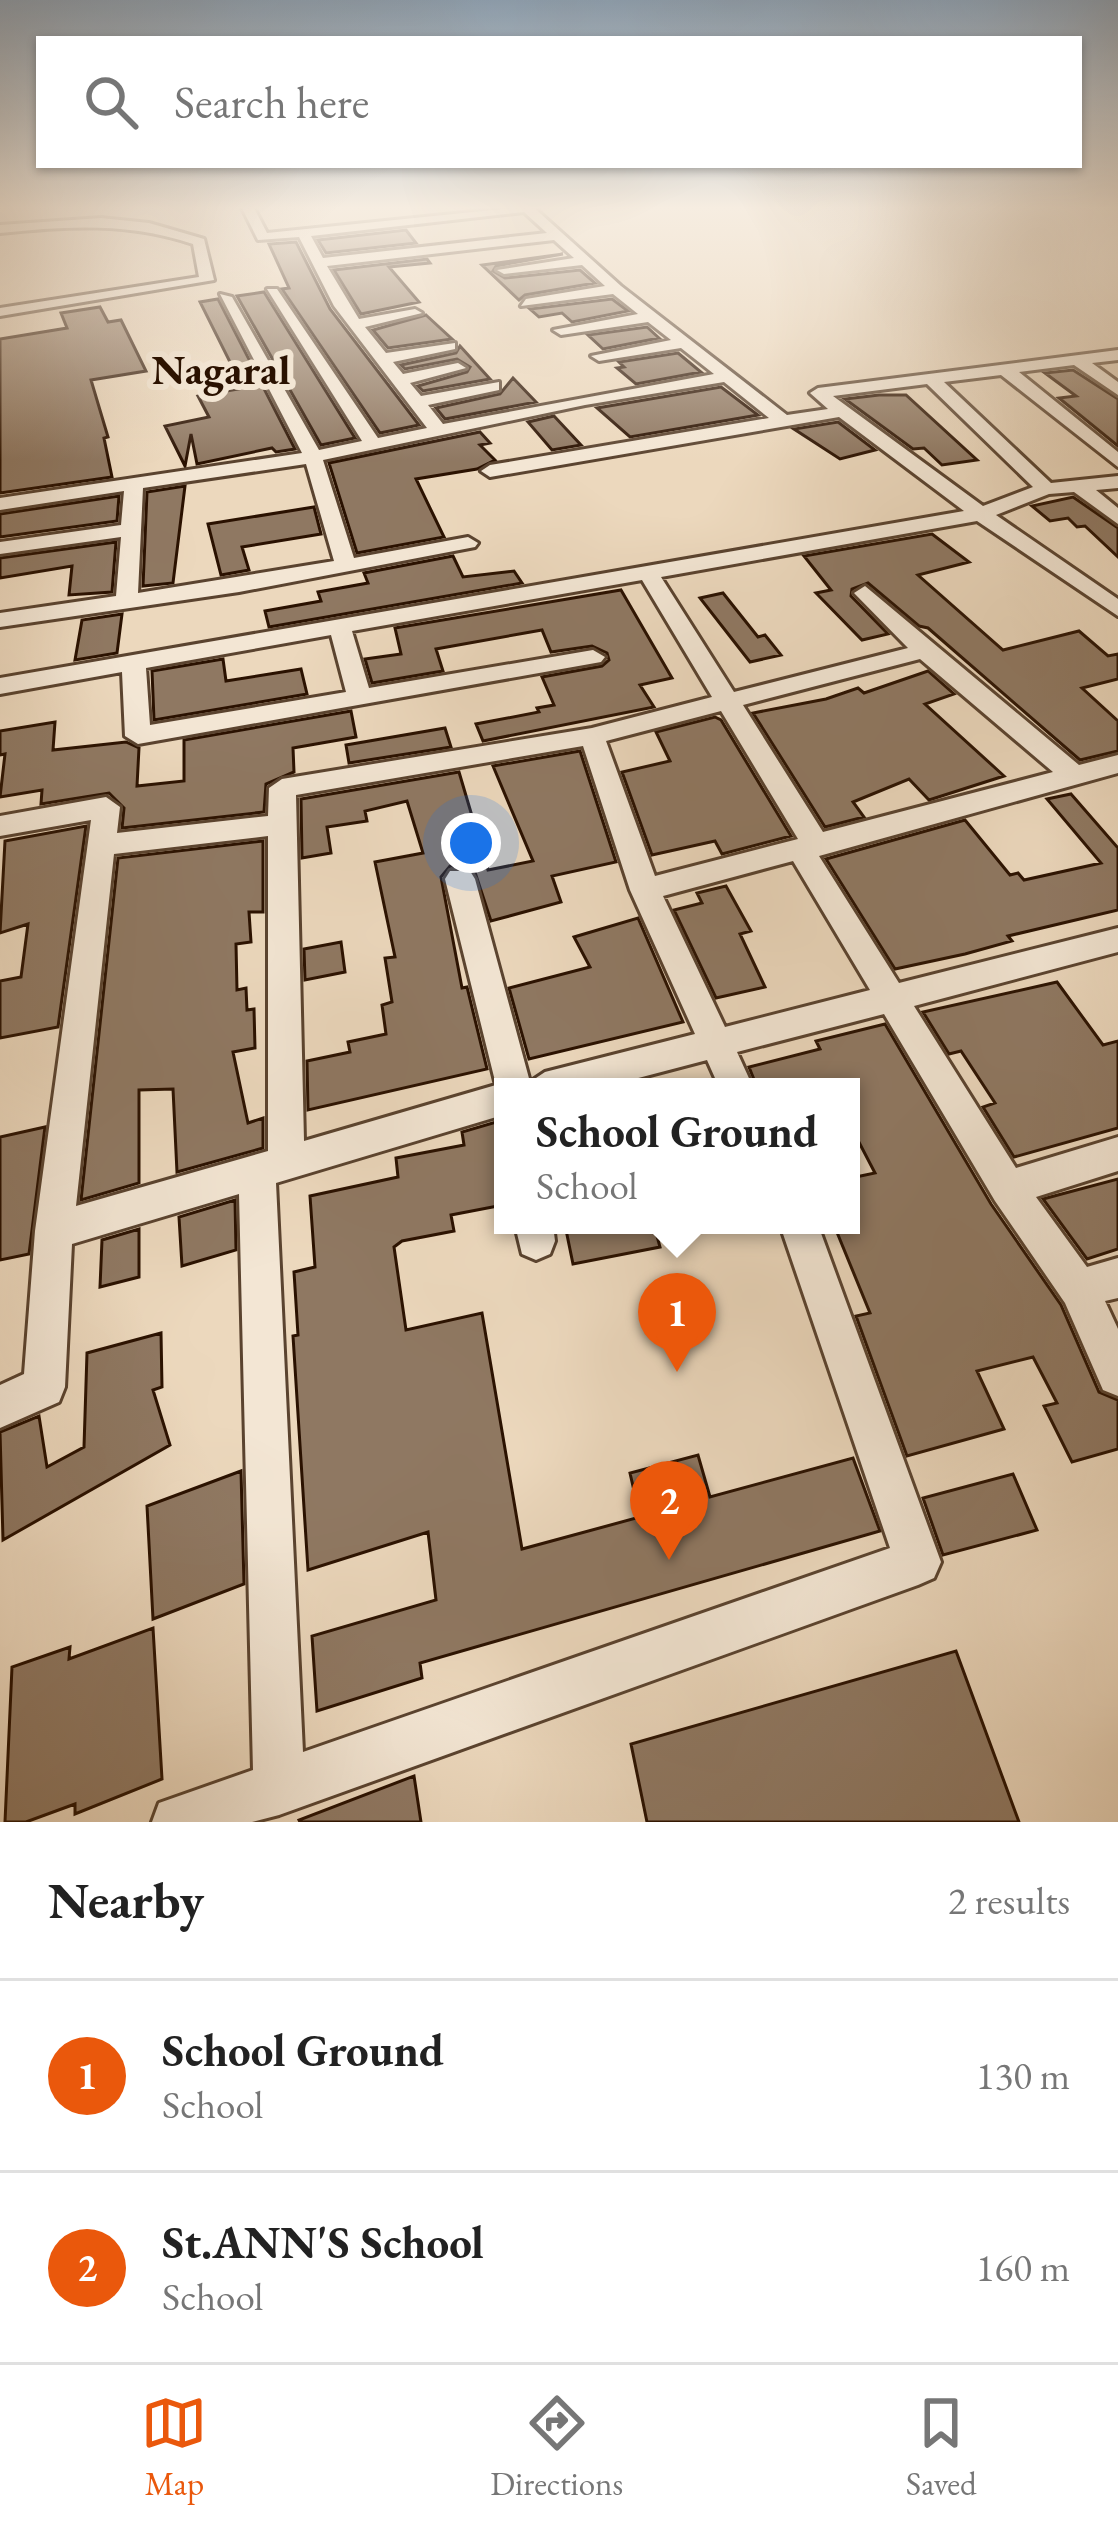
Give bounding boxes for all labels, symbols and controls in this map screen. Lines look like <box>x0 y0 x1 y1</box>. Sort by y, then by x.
search box <box>36 36 1082 168</box>
icon: search <box>78 69 144 135</box>
text: Search here <box>174 73 369 131</box>
district label: Nagaral <box>152 342 290 397</box>
your location <box>441 813 501 873</box>
popup <box>494 1078 860 1234</box>
text: School Ground <box>536 1102 818 1160</box>
text: School <box>536 1160 638 1211</box>
pin: 1 <box>638 1273 716 1372</box>
pin: 2 <box>630 1461 708 1560</box>
text: Nearby <box>48 1867 204 1933</box>
text: 2 results <box>948 1875 1070 1926</box>
text: School Ground <box>162 2021 444 2079</box>
text: 1 <box>77 2050 97 2101</box>
text: 130 m <box>976 2050 1070 2101</box>
text: School <box>162 2079 263 2130</box>
text: St.ANN'S School <box>162 2213 484 2271</box>
text: 2 <box>77 2242 97 2293</box>
text: 160 m <box>976 2242 1070 2293</box>
text: School <box>162 2271 263 2322</box>
tab: Map <box>141 2390 207 2505</box>
tab: Directions <box>490 2390 623 2505</box>
tab: Saved <box>906 2390 977 2505</box>

